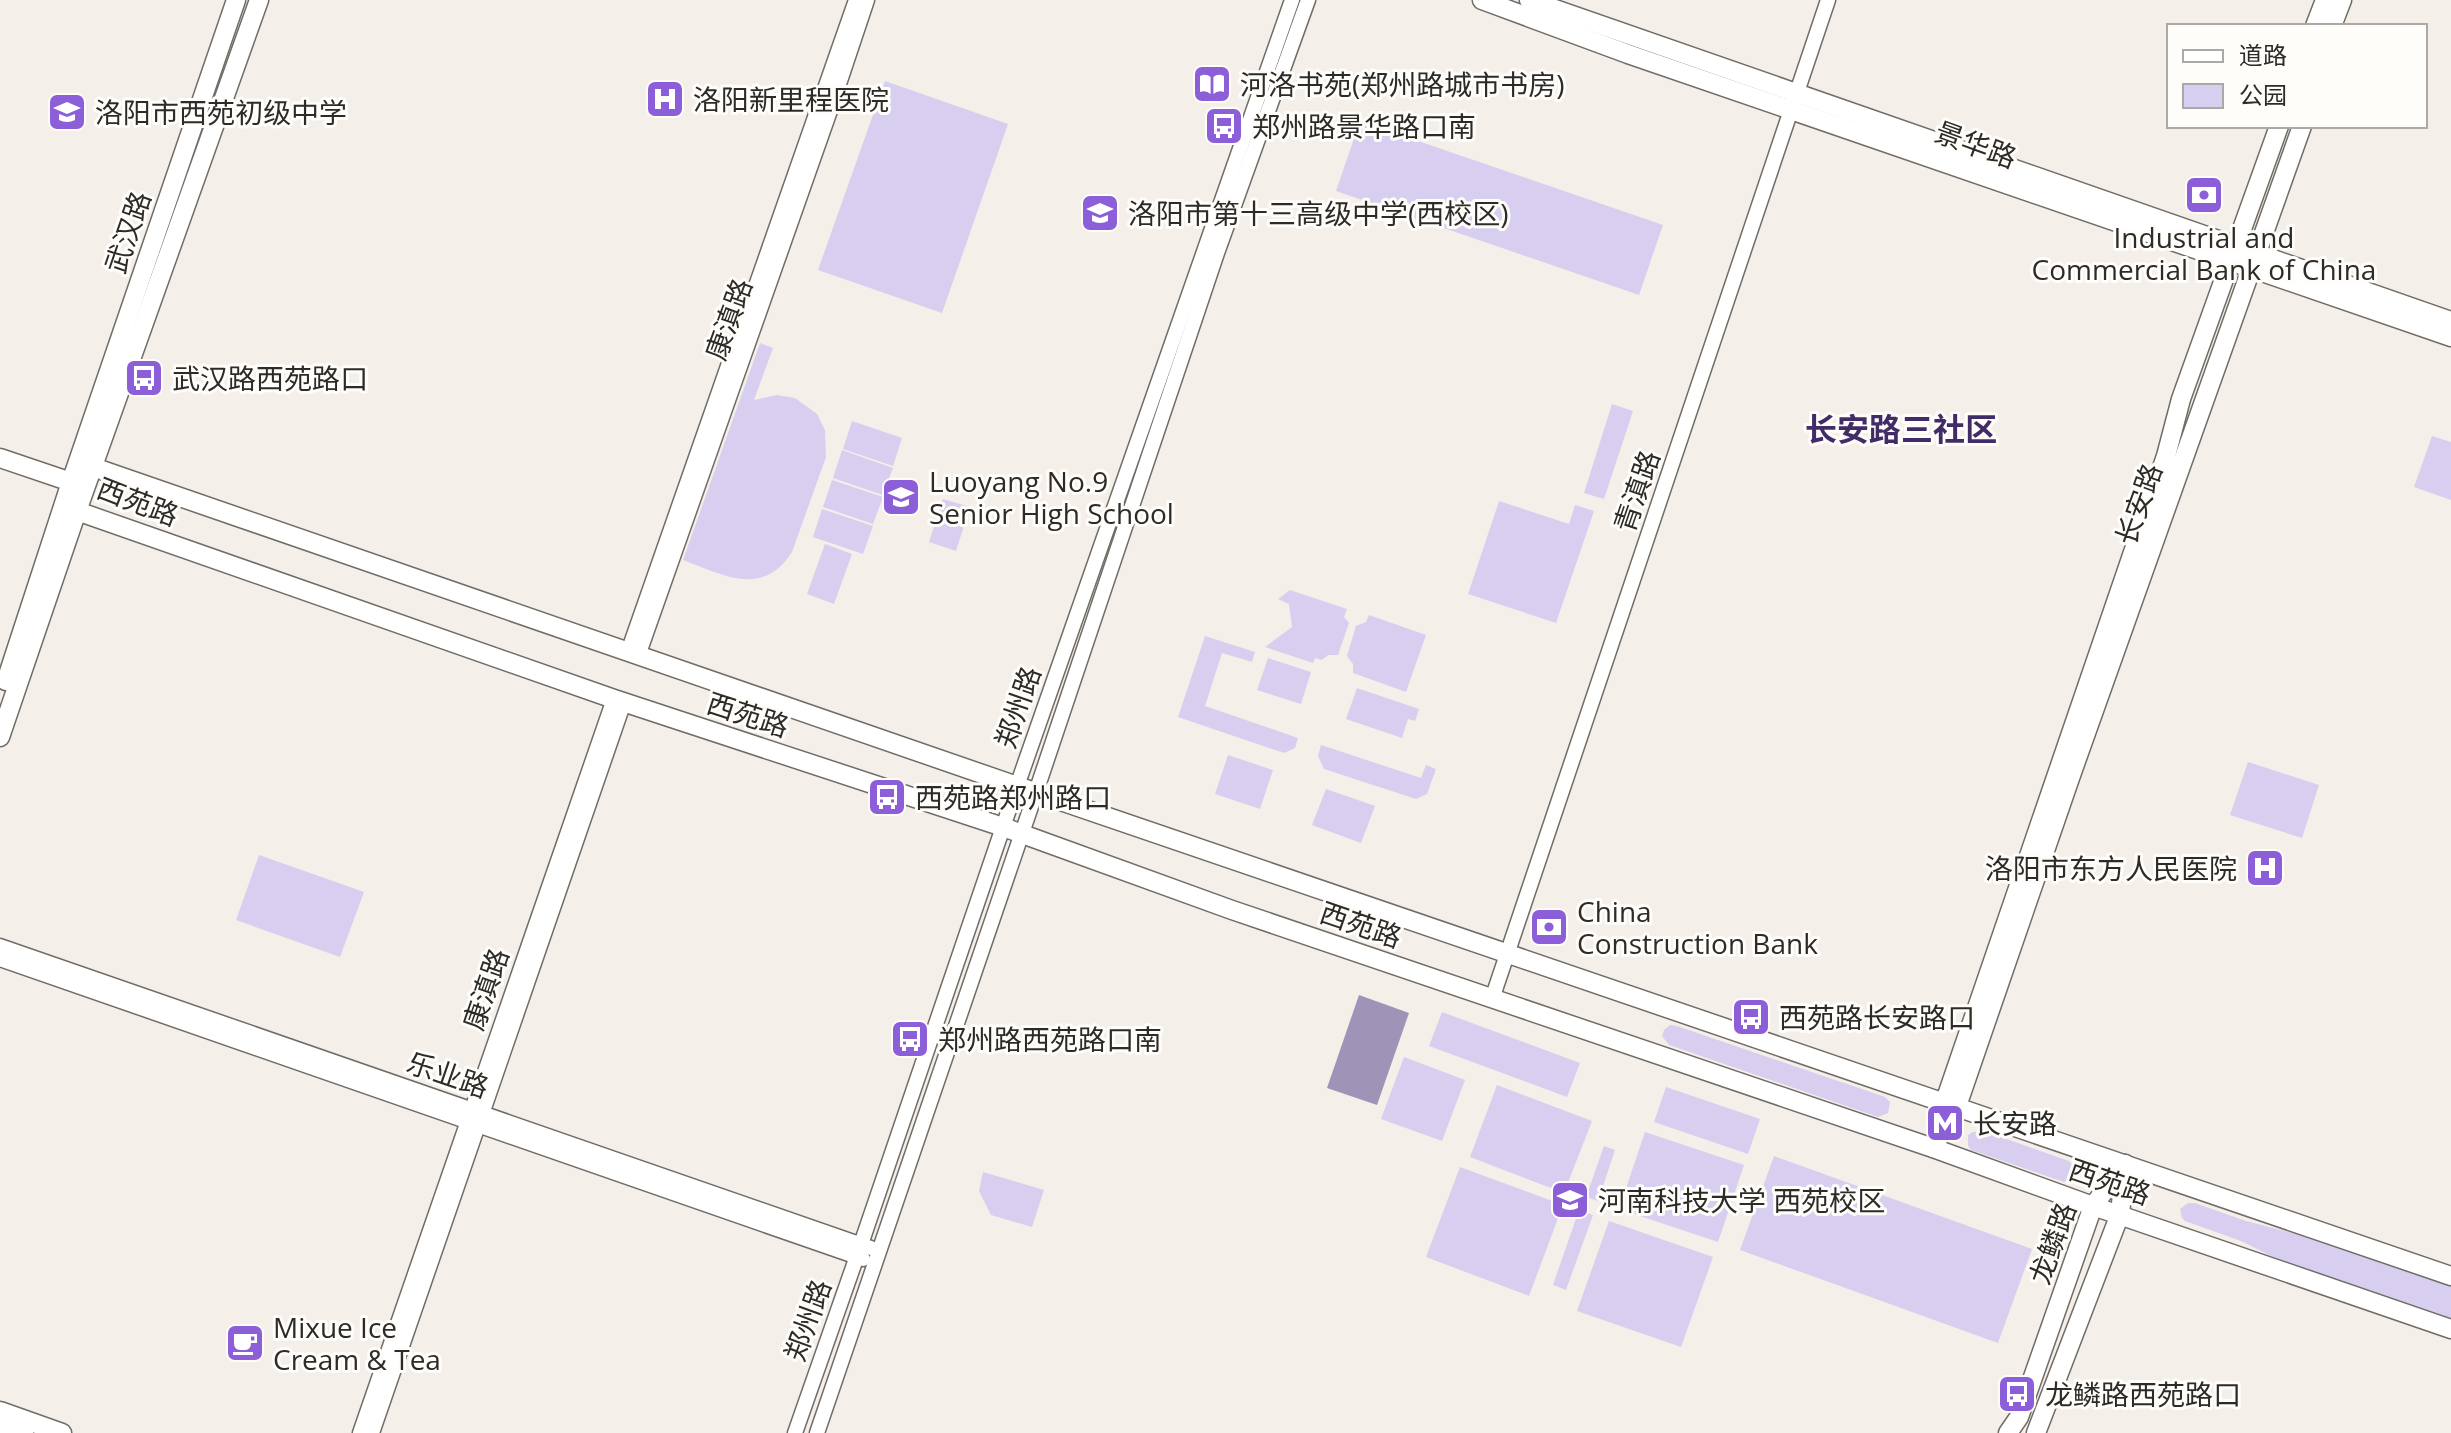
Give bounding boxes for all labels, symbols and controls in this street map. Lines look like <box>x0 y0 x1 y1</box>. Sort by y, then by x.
legend <box>2167 24 2427 128</box>
text: 道路 <box>2239 38 2287 71</box>
library icon: 河洛书苑(郑州路城市书房) <box>1191 63 1233 105</box>
place label: 河洛书苑(郑州路城市书房) <box>1240 65 1565 103</box>
hospital icon: 洛阳新里程医院 <box>644 78 686 120</box>
text: 公园 <box>2239 78 2287 111</box>
place label: 洛阳新里程医院 <box>693 80 889 118</box>
school or university icon: 洛阳市西苑初级中学 <box>46 91 88 133</box>
place label: 洛阳市西苑初级中学 <box>95 93 347 131</box>
bus stop icon: 郑州路景华路口南 <box>1203 105 1245 147</box>
place label: 郑州路景华路口南 <box>1252 107 1476 145</box>
street label: 景华路 <box>1930 112 2022 176</box>
bank icon: Industrial and Commercial Bank of China <box>2183 174 2225 216</box>
street label: 武汉路 <box>95 186 159 278</box>
school or university icon: 洛阳市第十三高级中学(西校区) <box>1079 192 1121 234</box>
place label: 洛阳市第十三高级中学(西校区) <box>1128 194 1509 232</box>
place label: Industrial and Commercial Bank of China <box>2032 218 2376 288</box>
street label: 康滇路 <box>696 273 760 365</box>
bus stop icon: 武汉路西苑路口 <box>123 357 165 399</box>
place label: 武汉路西苑路口 <box>172 359 368 397</box>
district label: 长安路三社区 <box>1805 407 1997 450</box>
street label: 青滇路 <box>1604 445 1668 537</box>
street label: 长安路 <box>2106 458 2170 550</box>
place label: Luoyang No.9 Senior High School <box>929 462 1174 532</box>
street label: 西苑路 <box>92 468 184 534</box>
school or university icon: Luoyang No.9 Senior High School <box>880 476 922 518</box>
street label: 郑州路 <box>985 661 1049 753</box>
street label: 西苑路 <box>702 683 794 745</box>
bus stop icon: 西苑路郑州路口 <box>866 776 908 818</box>
place label: 西苑路郑州路口 <box>915 778 1111 816</box>
hospital icon: 洛阳市东方人民医院 <box>2244 847 2286 889</box>
place label: 洛阳市东方人民医院 <box>1985 849 2237 887</box>
street label: 西苑路 <box>1315 892 1407 956</box>
place label: China Construction Bank <box>1577 892 1818 962</box>
bank icon: China Construction Bank <box>1528 906 1570 948</box>
street label: 康滇路 <box>453 943 517 1035</box>
bus stop icon: 西苑路长安路口 <box>1730 996 1772 1038</box>
place label: 西苑路长安路口 <box>1779 998 1975 1036</box>
bus stop icon: 郑州路西苑路口南 <box>889 1018 931 1060</box>
place label: 郑州路西苑路口南 <box>938 1020 1162 1058</box>
street label: 乐业路 <box>402 1042 494 1106</box>
metro station icon: 长安路 <box>1924 1102 1966 1144</box>
place label: 长安路 <box>1973 1104 2057 1142</box>
street label: 西苑路 <box>2064 1149 2156 1213</box>
school or university icon: 河南科技大学 西苑校区 <box>1549 1179 1591 1221</box>
place label: 河南科技大学 西苑校区 <box>1598 1181 1885 1219</box>
street label: 龙鳞路 <box>2020 1197 2084 1289</box>
street label: 郑州路 <box>775 1274 839 1366</box>
place label: Mixue Ice Cream & Tea <box>273 1308 441 1378</box>
cafe icon: Mixue Ice Cream & Tea <box>224 1322 266 1364</box>
bus stop icon: 龙鳞路西苑路口 <box>1996 1373 2038 1415</box>
place label: 龙鳞路西苑路口 <box>2045 1375 2241 1413</box>

